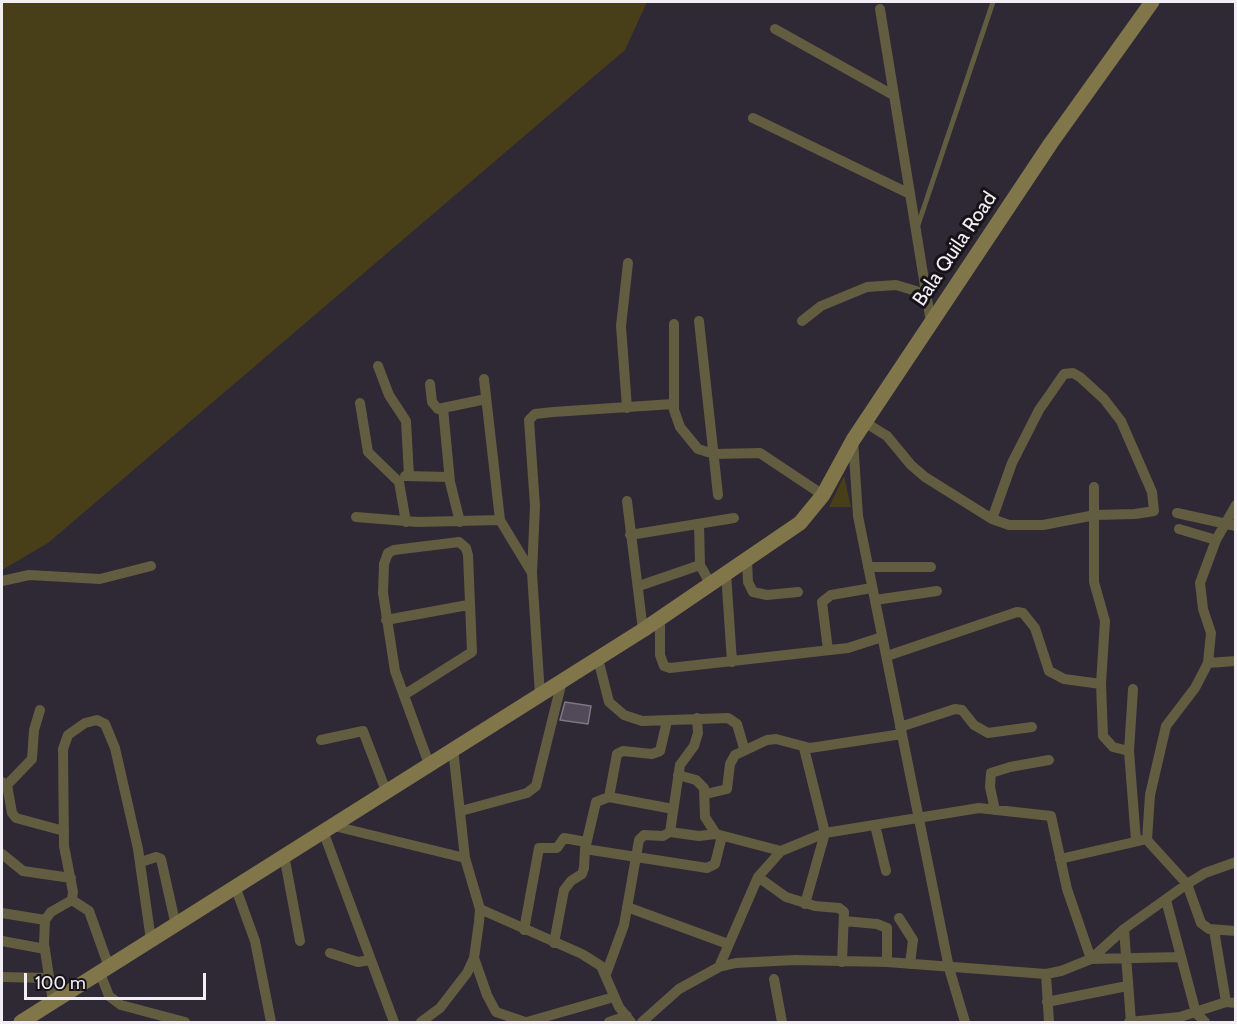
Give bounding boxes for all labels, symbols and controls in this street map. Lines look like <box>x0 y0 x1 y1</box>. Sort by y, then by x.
street label: Bala Quila Road <box>908 187 1002 311</box>
scale bar <box>27 961 208 999</box>
text: 100 m <box>35 972 86 994</box>

